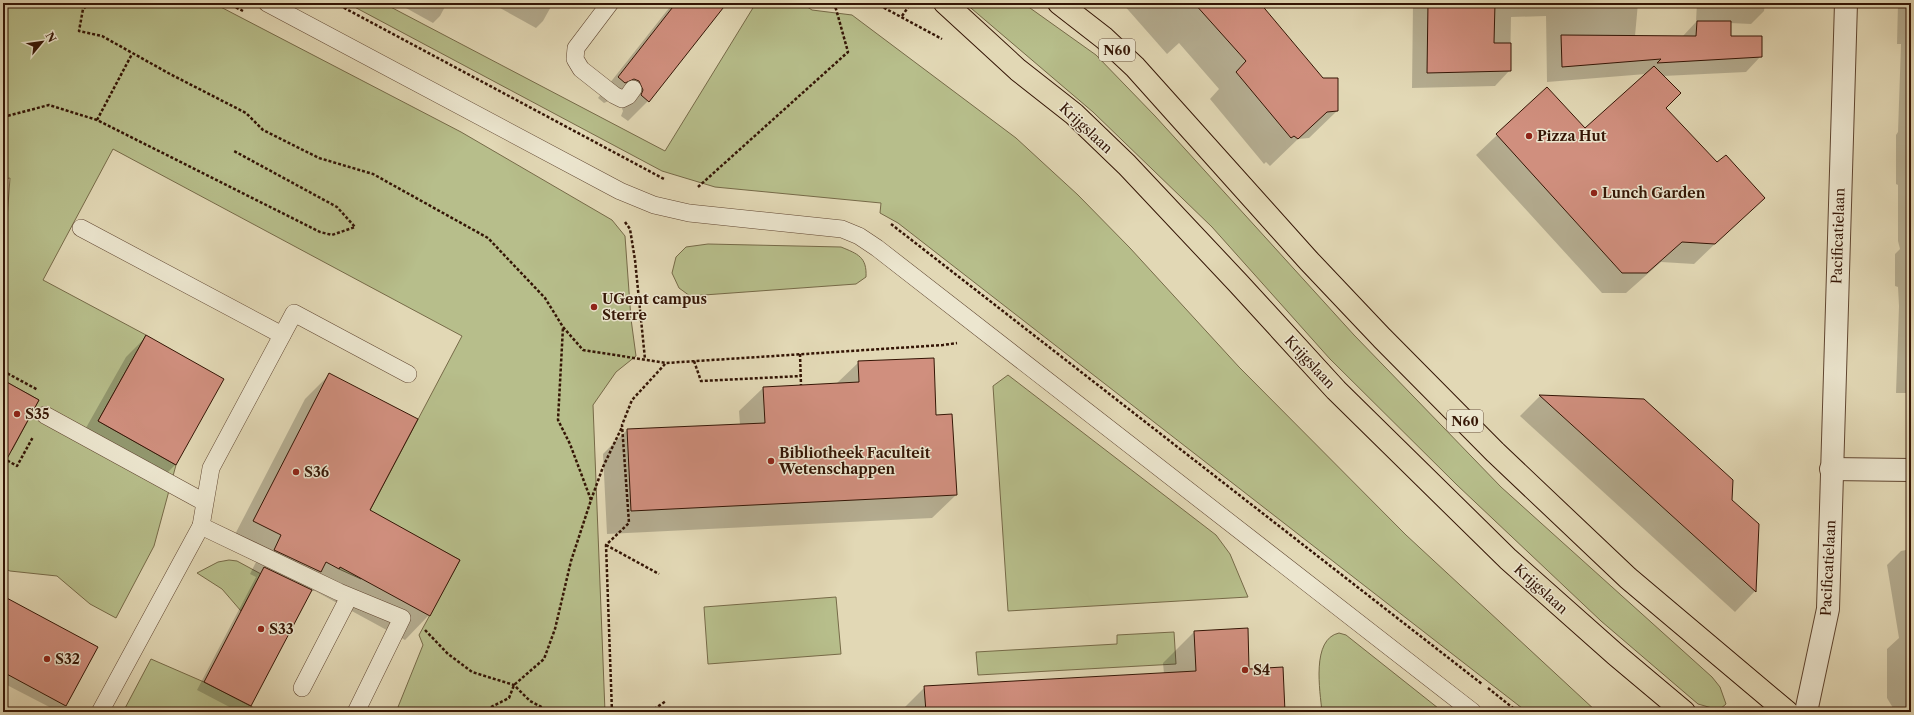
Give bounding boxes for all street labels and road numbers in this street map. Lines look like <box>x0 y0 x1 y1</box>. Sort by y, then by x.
road number: N60 <box>1099 39 1135 61</box>
street label: Krijgslaan <box>1056 99 1117 157</box>
street label: Pacificatielaan <box>1827 187 1849 284</box>
street label: Krijgslaan <box>1281 332 1339 393</box>
road number: N60 <box>1447 410 1483 432</box>
street label: Pacificatielaan <box>1816 519 1840 617</box>
street label: Krijgslaan <box>1510 560 1572 618</box>

